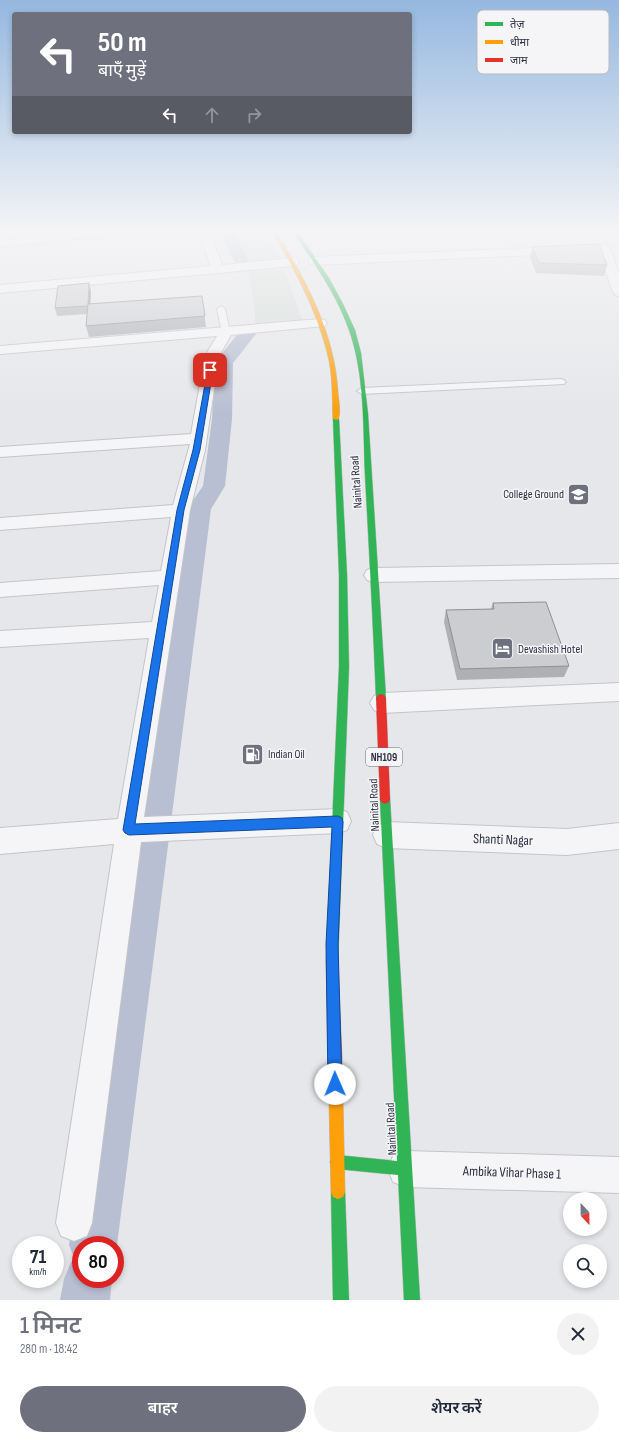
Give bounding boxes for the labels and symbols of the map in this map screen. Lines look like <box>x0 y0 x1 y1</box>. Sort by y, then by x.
legend <box>477 10 609 74</box>
text: तेज़ <box>510 18 525 31</box>
text: धीमा <box>510 36 529 49</box>
text: जाम <box>510 54 528 67</box>
pin <box>193 353 227 387</box>
street label: Nainital Road <box>347 455 366 509</box>
school or university icon: College Ground <box>566 481 592 507</box>
place label: College Ground <box>503 487 564 502</box>
hotel icon: Devashish Hotel <box>489 636 515 662</box>
place label: Devashish Hotel <box>518 642 582 657</box>
fuel station icon: Indian Oil <box>239 741 265 767</box>
place label: Indian Oil <box>268 747 305 762</box>
road number: NH109 <box>366 748 402 766</box>
street label: Nainital Road <box>366 778 383 832</box>
street label: Shanti Nagar <box>473 830 533 849</box>
position arrow <box>314 1063 356 1105</box>
street label: Nainital Road <box>383 1102 400 1156</box>
street label: Ambika Vihar Phase 1 <box>462 1162 561 1183</box>
north arrow <box>563 1192 607 1236</box>
speed limit sign: 80 <box>72 1236 124 1288</box>

